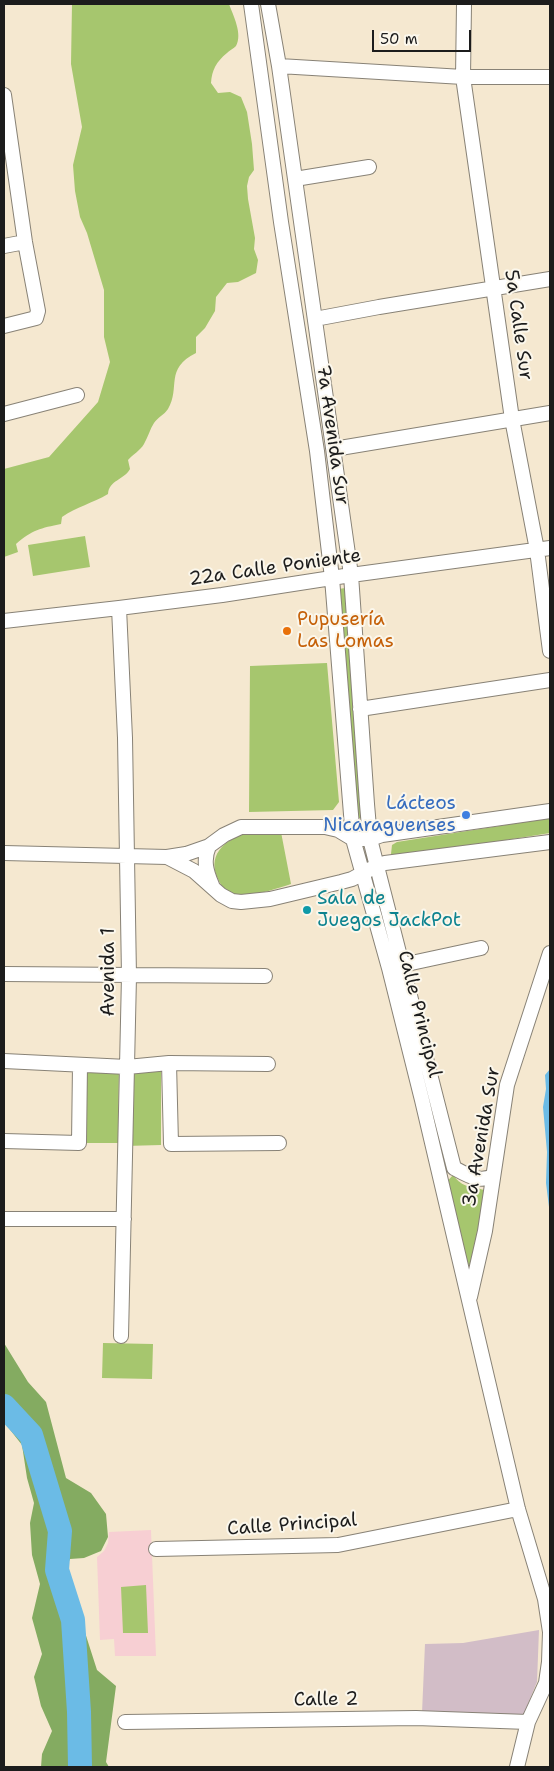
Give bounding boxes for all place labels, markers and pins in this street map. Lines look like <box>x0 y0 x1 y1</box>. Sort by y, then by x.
place label: Pupusería Las Lomas <box>297 609 394 653</box>
marker: Pupusería Las Lomas <box>281 625 293 637</box>
place label: Lácteos Nicaraguenses <box>323 793 456 837</box>
marker: Lácteos Nicaraguenses <box>460 809 472 821</box>
place label: Sala de Juegos JackPot <box>317 888 461 932</box>
marker: Sala de Juegos JackPot <box>301 904 313 916</box>

